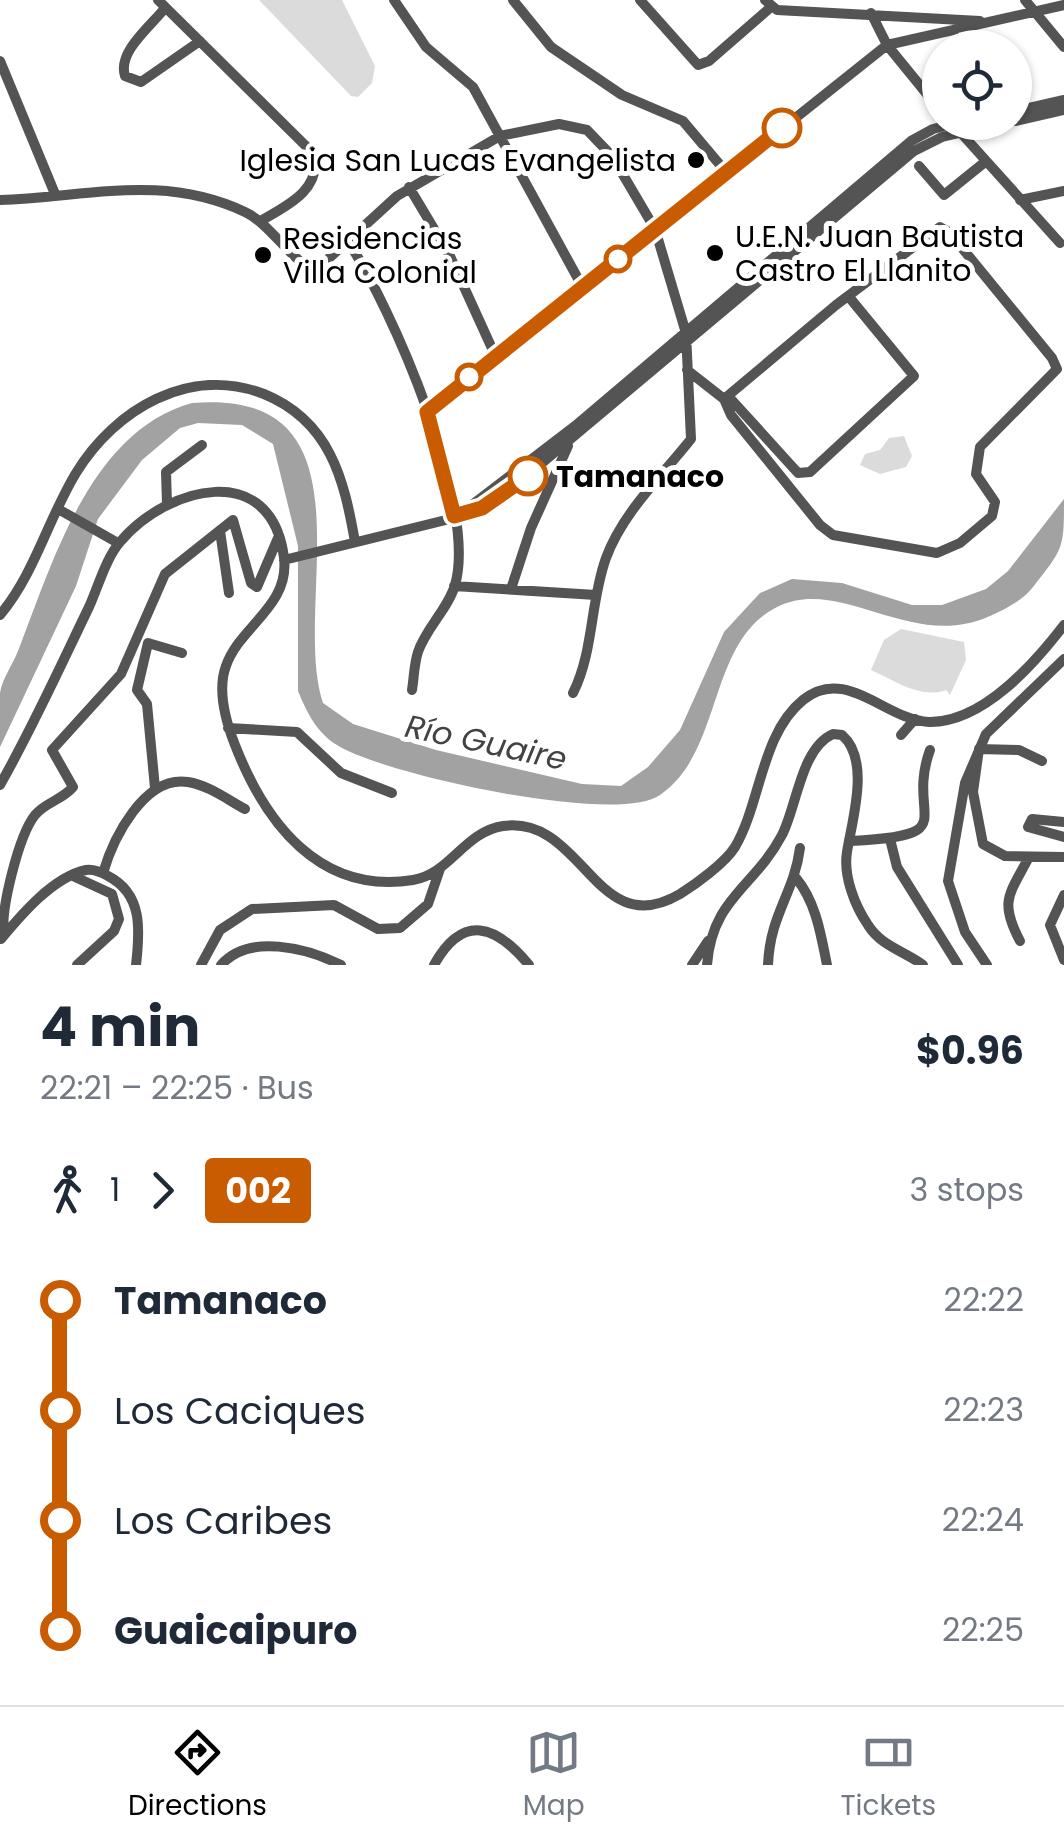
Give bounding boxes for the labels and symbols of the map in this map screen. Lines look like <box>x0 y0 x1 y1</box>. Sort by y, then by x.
unlabelled marker <box>763 109 801 147</box>
place label: Iglesia San Lucas Evangelista <box>239 139 676 182</box>
marker: Iglesia San Lucas Evangelista <box>685 149 707 171</box>
place label: U.E.N. Juan Bautista Castro El Llanito <box>735 215 1024 292</box>
place label: Residencias Villa Colonial <box>283 217 477 294</box>
marker: U.E.N. Juan Bautista Castro El Llanito <box>704 242 726 264</box>
marker: Residencias Villa Colonial <box>252 244 274 266</box>
unlabelled marker <box>605 246 631 272</box>
unlabelled marker <box>456 364 482 390</box>
place label: Tamanaco <box>556 455 724 498</box>
marker: Tamanaco <box>509 457 547 495</box>
water label: Río Guaire <box>401 703 571 781</box>

